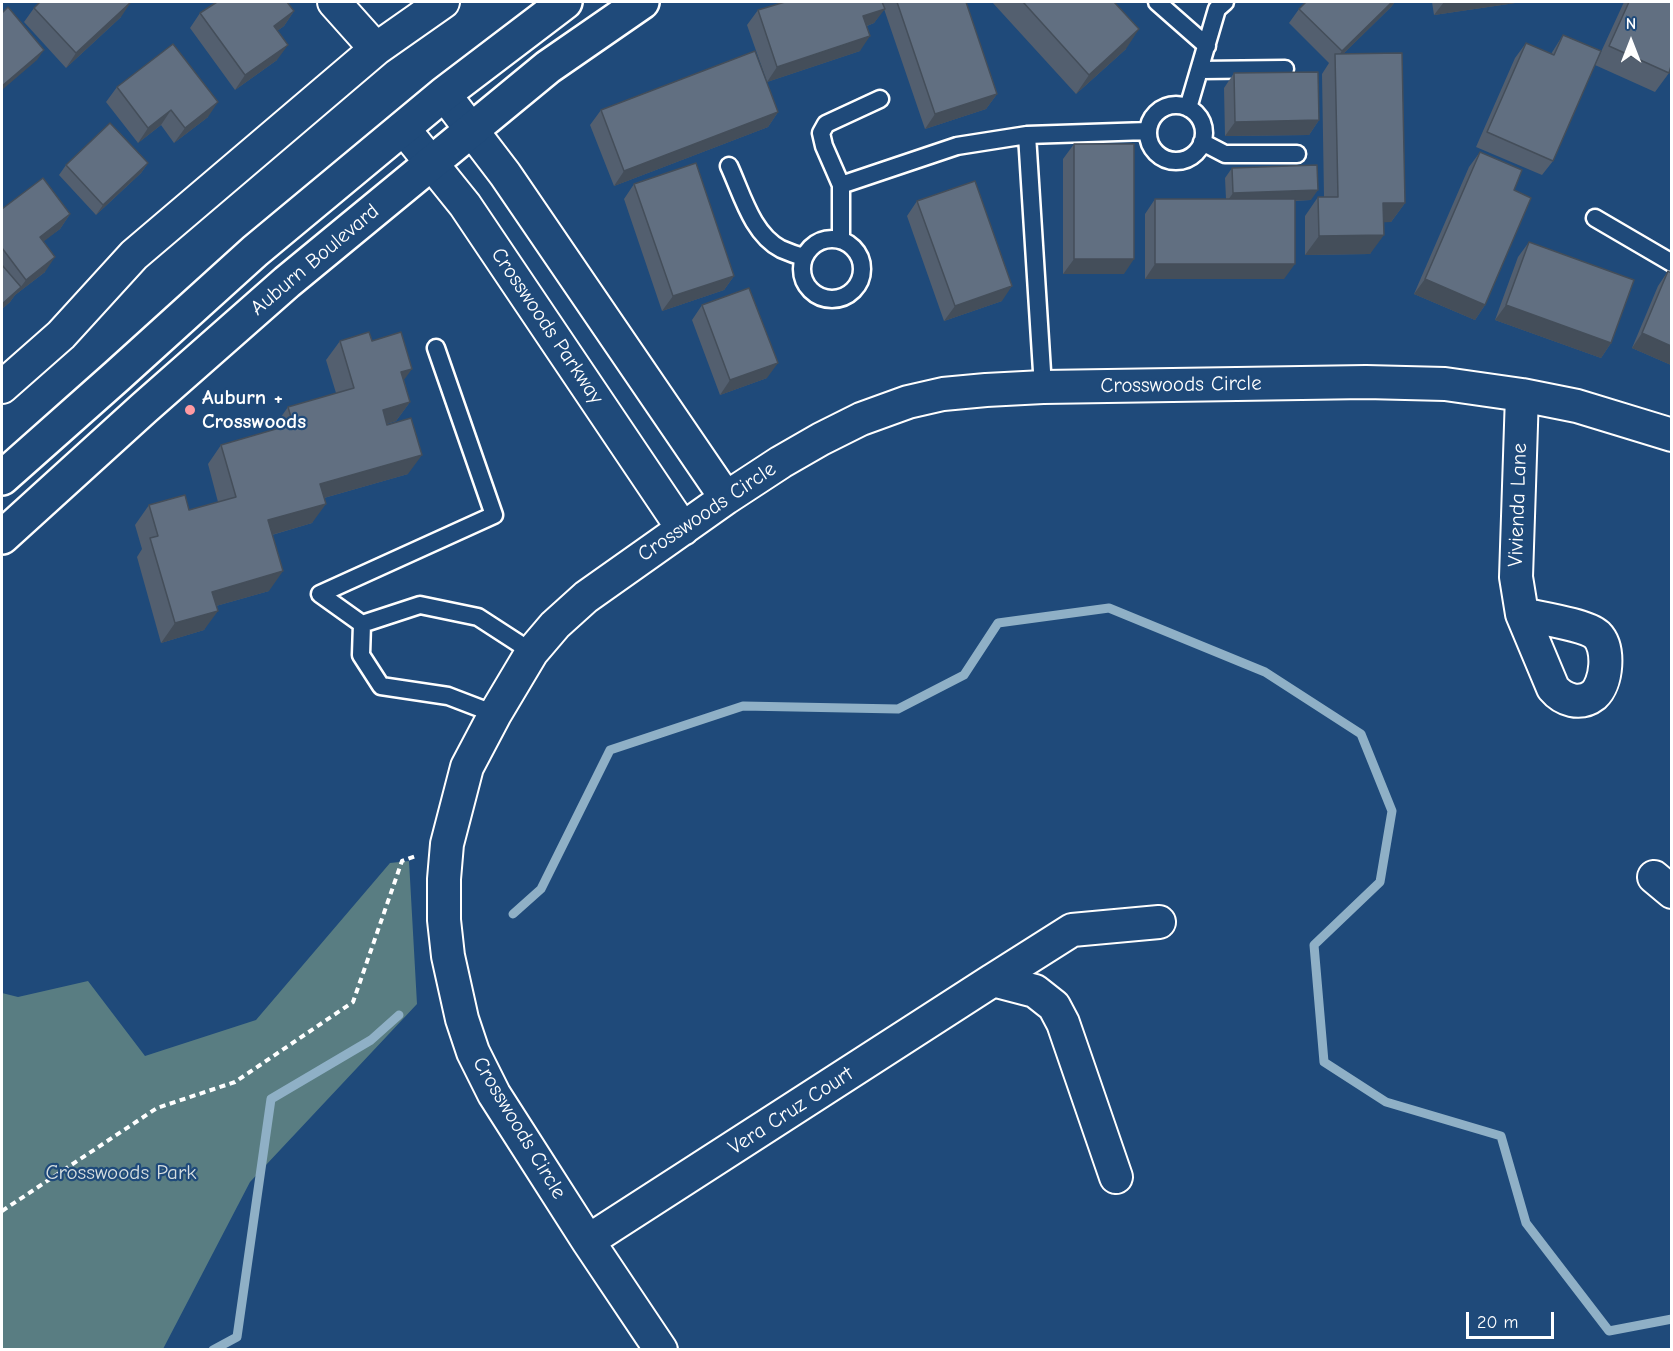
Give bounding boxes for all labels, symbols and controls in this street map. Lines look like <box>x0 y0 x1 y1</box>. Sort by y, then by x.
north arrow <box>1601 12 1661 72</box>
text: N <box>1626 15 1636 33</box>
street label: Auburn Boulevard <box>246 199 384 321</box>
street label: Crosswoods Parkway <box>485 243 609 409</box>
street label: Crosswoods Circle <box>1100 371 1262 399</box>
place label: Auburn + Crosswoods <box>202 385 306 435</box>
marker: Auburn + Crosswoods <box>183 403 197 417</box>
street label: Vivienda Lane <box>1503 443 1533 567</box>
street label: Crosswoods Circle <box>633 456 781 568</box>
street label: Crosswoods Circle <box>467 1052 571 1204</box>
street label: Vera Cruz Court <box>724 1061 858 1161</box>
park label: Crosswoods Park <box>46 1160 196 1186</box>
scale bar <box>1469 1300 1558 1338</box>
text: 20 m <box>1477 1312 1518 1333</box>

